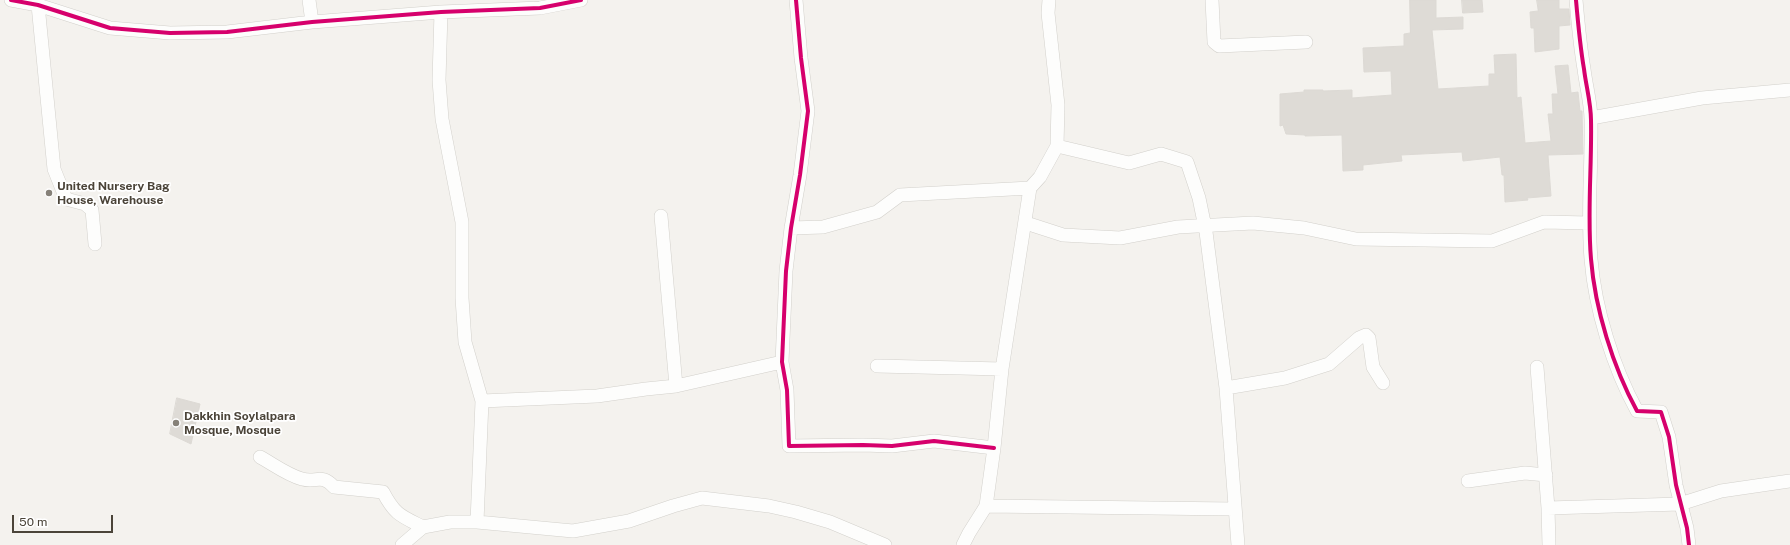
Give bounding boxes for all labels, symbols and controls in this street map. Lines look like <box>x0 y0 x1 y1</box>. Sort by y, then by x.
place label: United Nursery Bag House, Warehouse <box>57 179 170 207</box>
marker: United Nursery Bag House, Warehouse <box>44 188 54 198</box>
place label: Dakkhin Soylalpara Mosque, Mosque <box>184 409 295 437</box>
marker: Dakkhin Soylalpara Mosque, Mosque <box>171 418 181 428</box>
scale bar <box>14 507 115 533</box>
text: 50 m <box>19 515 47 529</box>

